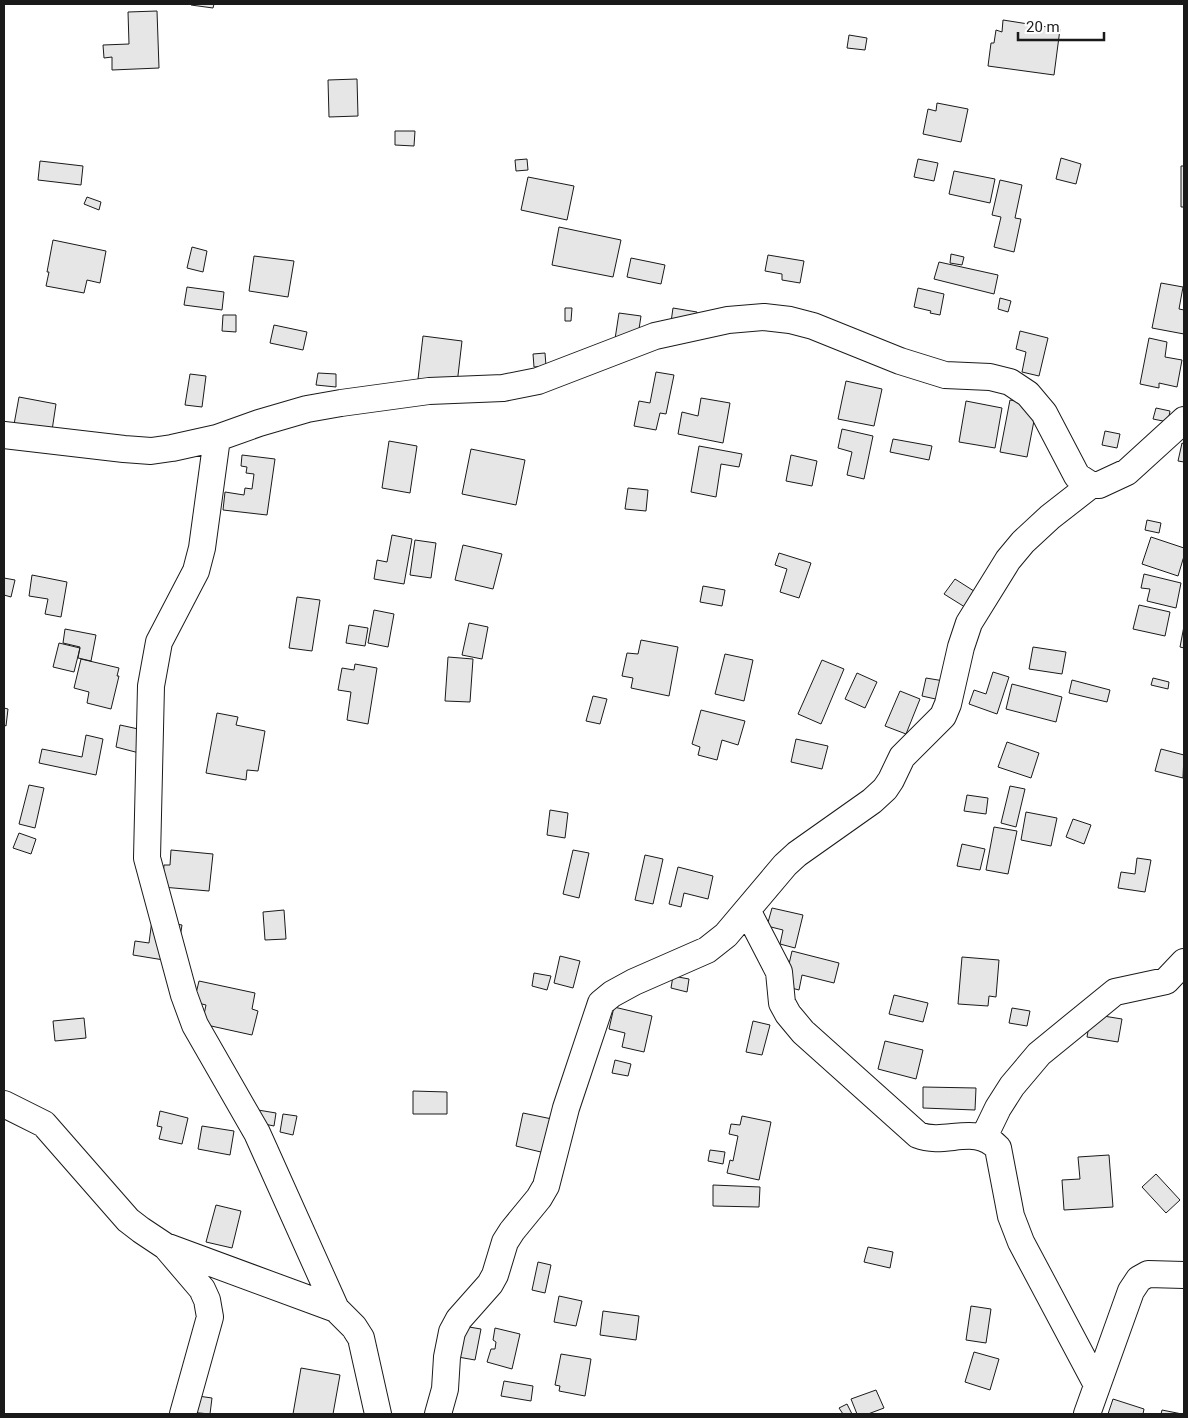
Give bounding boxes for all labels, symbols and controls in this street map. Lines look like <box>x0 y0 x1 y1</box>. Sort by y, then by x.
scale bar <box>1018 10 1104 42</box>
text: 20 m <box>1026 18 1060 36</box>

